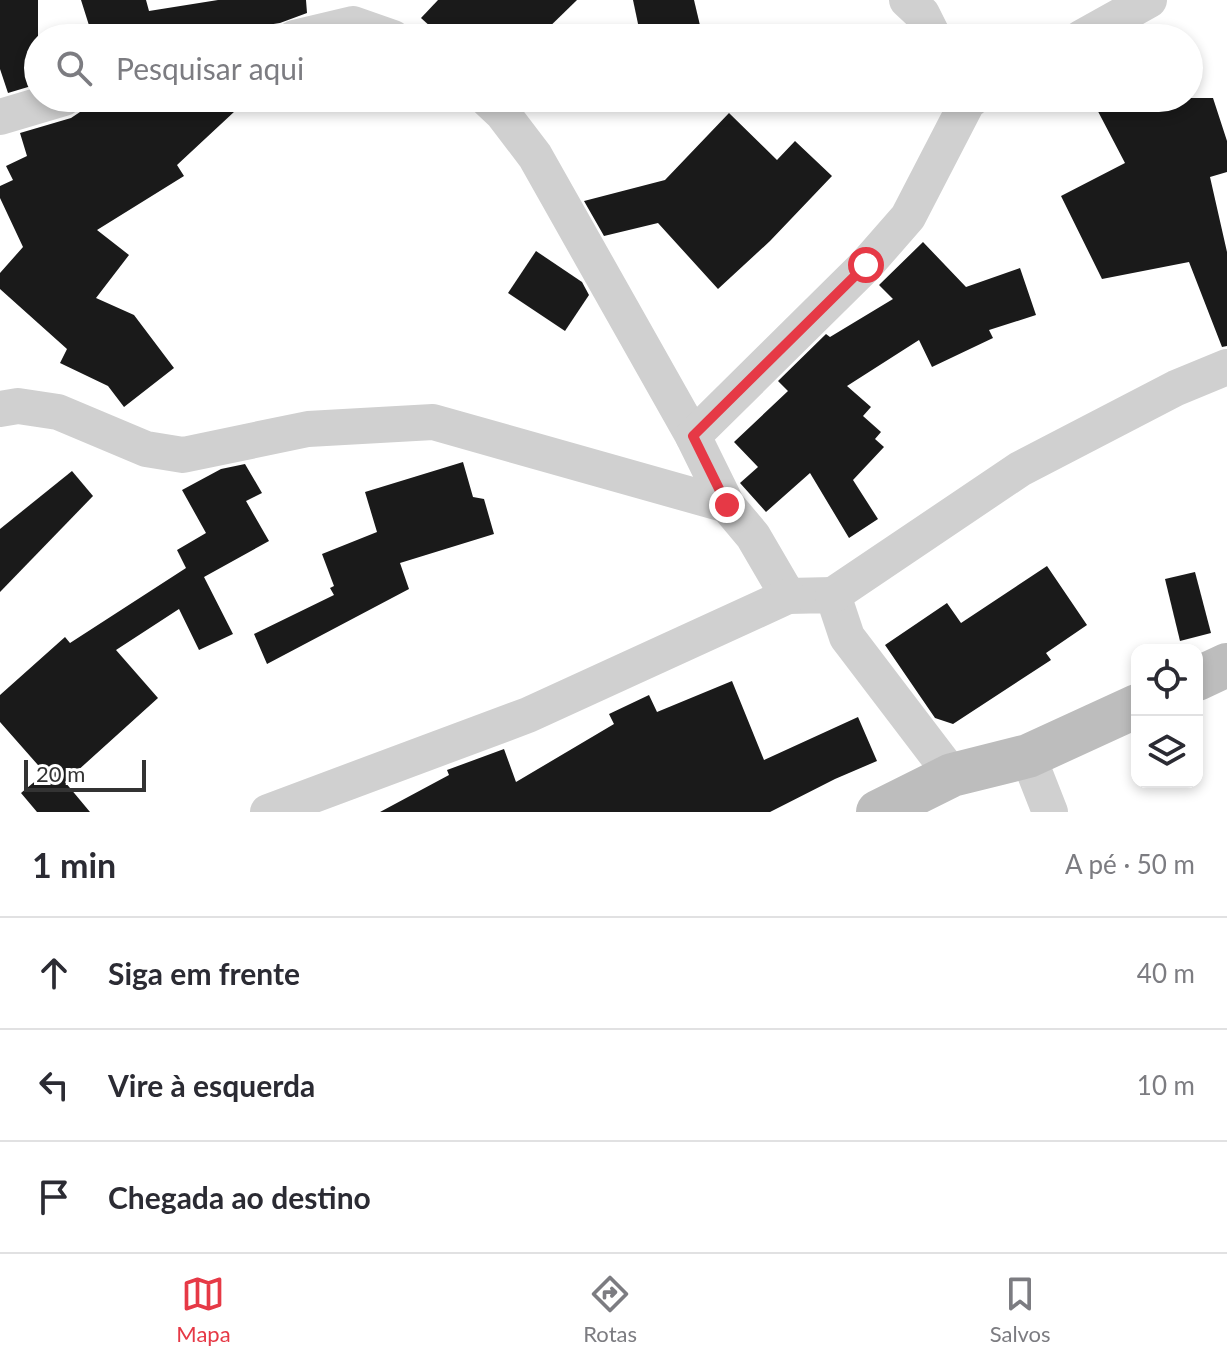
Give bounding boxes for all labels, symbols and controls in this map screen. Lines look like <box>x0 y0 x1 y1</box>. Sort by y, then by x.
search box <box>24 24 1203 112</box>
icon: search <box>52 46 96 90</box>
text: Pesquisar aqui <box>116 50 304 86</box>
route start <box>848 247 884 283</box>
route end <box>709 487 745 523</box>
map controls <box>1131 644 1203 788</box>
button: locate <box>1131 644 1203 716</box>
button: layers <box>1131 716 1203 788</box>
scale bar <box>24 756 146 792</box>
text: 20 m <box>36 760 85 787</box>
text: 1 min <box>32 844 116 885</box>
text: A pé · 50 m <box>1065 848 1195 880</box>
icon: ahead <box>32 951 76 995</box>
text: Siga em frente <box>108 955 300 991</box>
text: 40 m <box>1137 957 1195 989</box>
icon: left <box>32 1063 76 1107</box>
text: Vire à esquerda <box>108 1067 315 1103</box>
text: 10 m <box>1137 1069 1195 1101</box>
icon: arrive <box>32 1175 76 1219</box>
text: Chegada ao destino <box>108 1179 371 1215</box>
tab: Mapa <box>176 1272 231 1347</box>
tab: Rotas <box>583 1272 637 1347</box>
tab: Salvos <box>990 1272 1051 1347</box>

